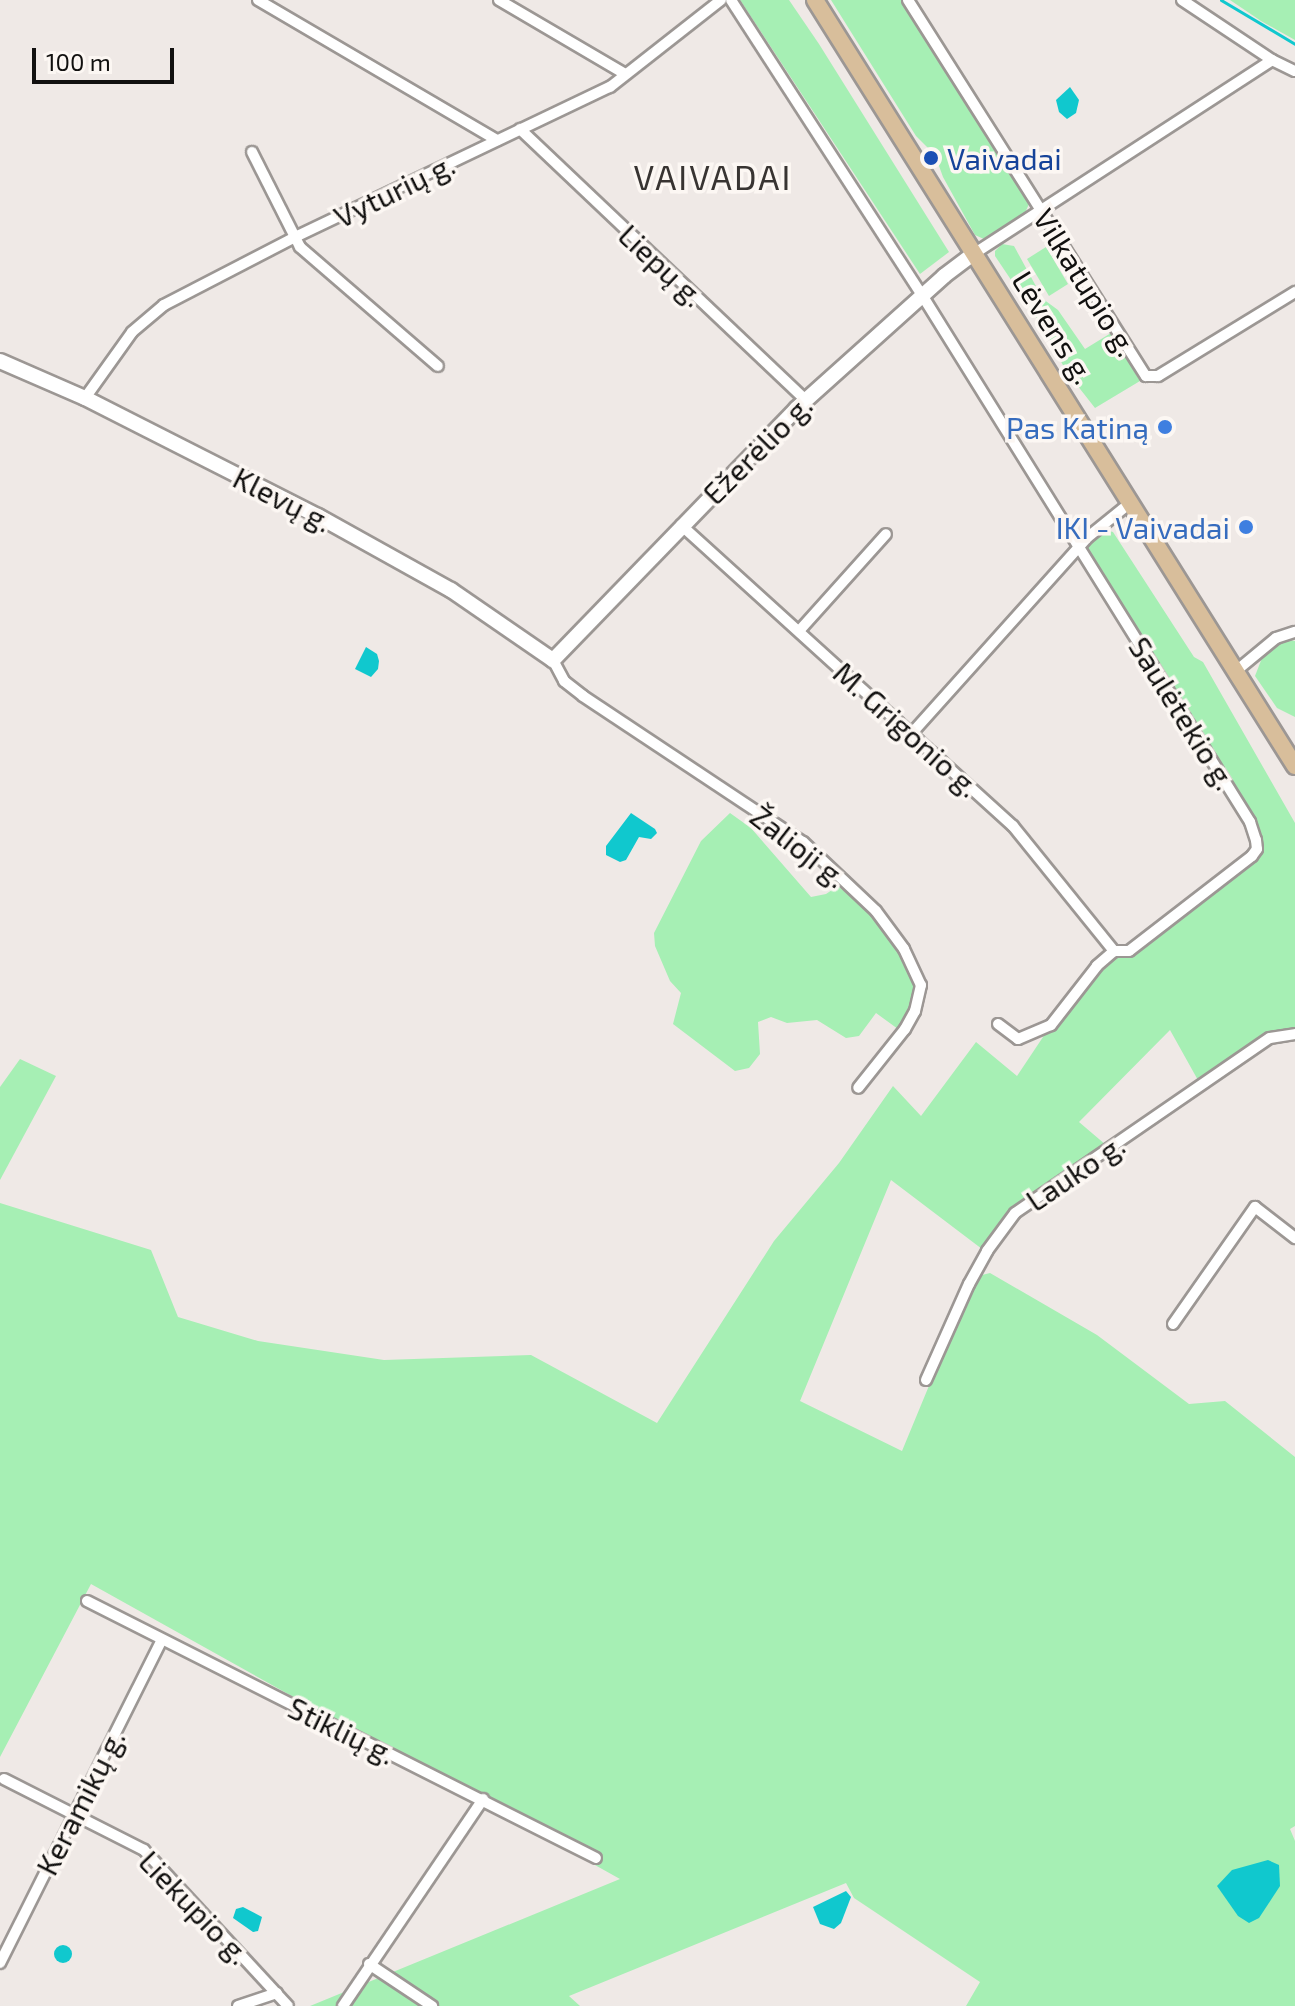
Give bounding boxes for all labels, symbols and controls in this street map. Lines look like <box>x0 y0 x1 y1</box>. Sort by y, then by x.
scale bar <box>36 32 178 82</box>
text: 100 m <box>46 47 111 76</box>
place label: Vaivadai <box>947 140 1062 176</box>
street label: Vyturių g. <box>328 145 460 235</box>
marker: Vaivadai <box>922 149 940 167</box>
district label: VAIVADAI <box>634 157 792 197</box>
street label: Vilkatupio g. <box>1026 202 1146 362</box>
street label: Liepų g. <box>612 216 712 314</box>
street label: Lėvens g. <box>1005 264 1103 390</box>
street label: Ežerėlio g. <box>695 387 819 511</box>
place label: Pas Katiną <box>1006 409 1149 445</box>
marker: Pas Katiną <box>1156 418 1174 436</box>
street label: Klevų g. <box>228 459 338 539</box>
place label: IKI - Vaivadai <box>1055 509 1230 545</box>
marker: IKI - Vaivadai <box>1237 518 1255 536</box>
street label: Saulėtekio g. <box>1122 630 1244 796</box>
street label: M. Grigonio g. <box>827 654 987 804</box>
street label: Žalioji g. <box>744 797 854 895</box>
street label: Lauko g. <box>1019 1126 1131 1218</box>
street label: Stiklių g. <box>283 1689 401 1771</box>
street label: Keramikų g. <box>28 1723 132 1881</box>
street label: Liekupio g. <box>132 1843 258 1971</box>

